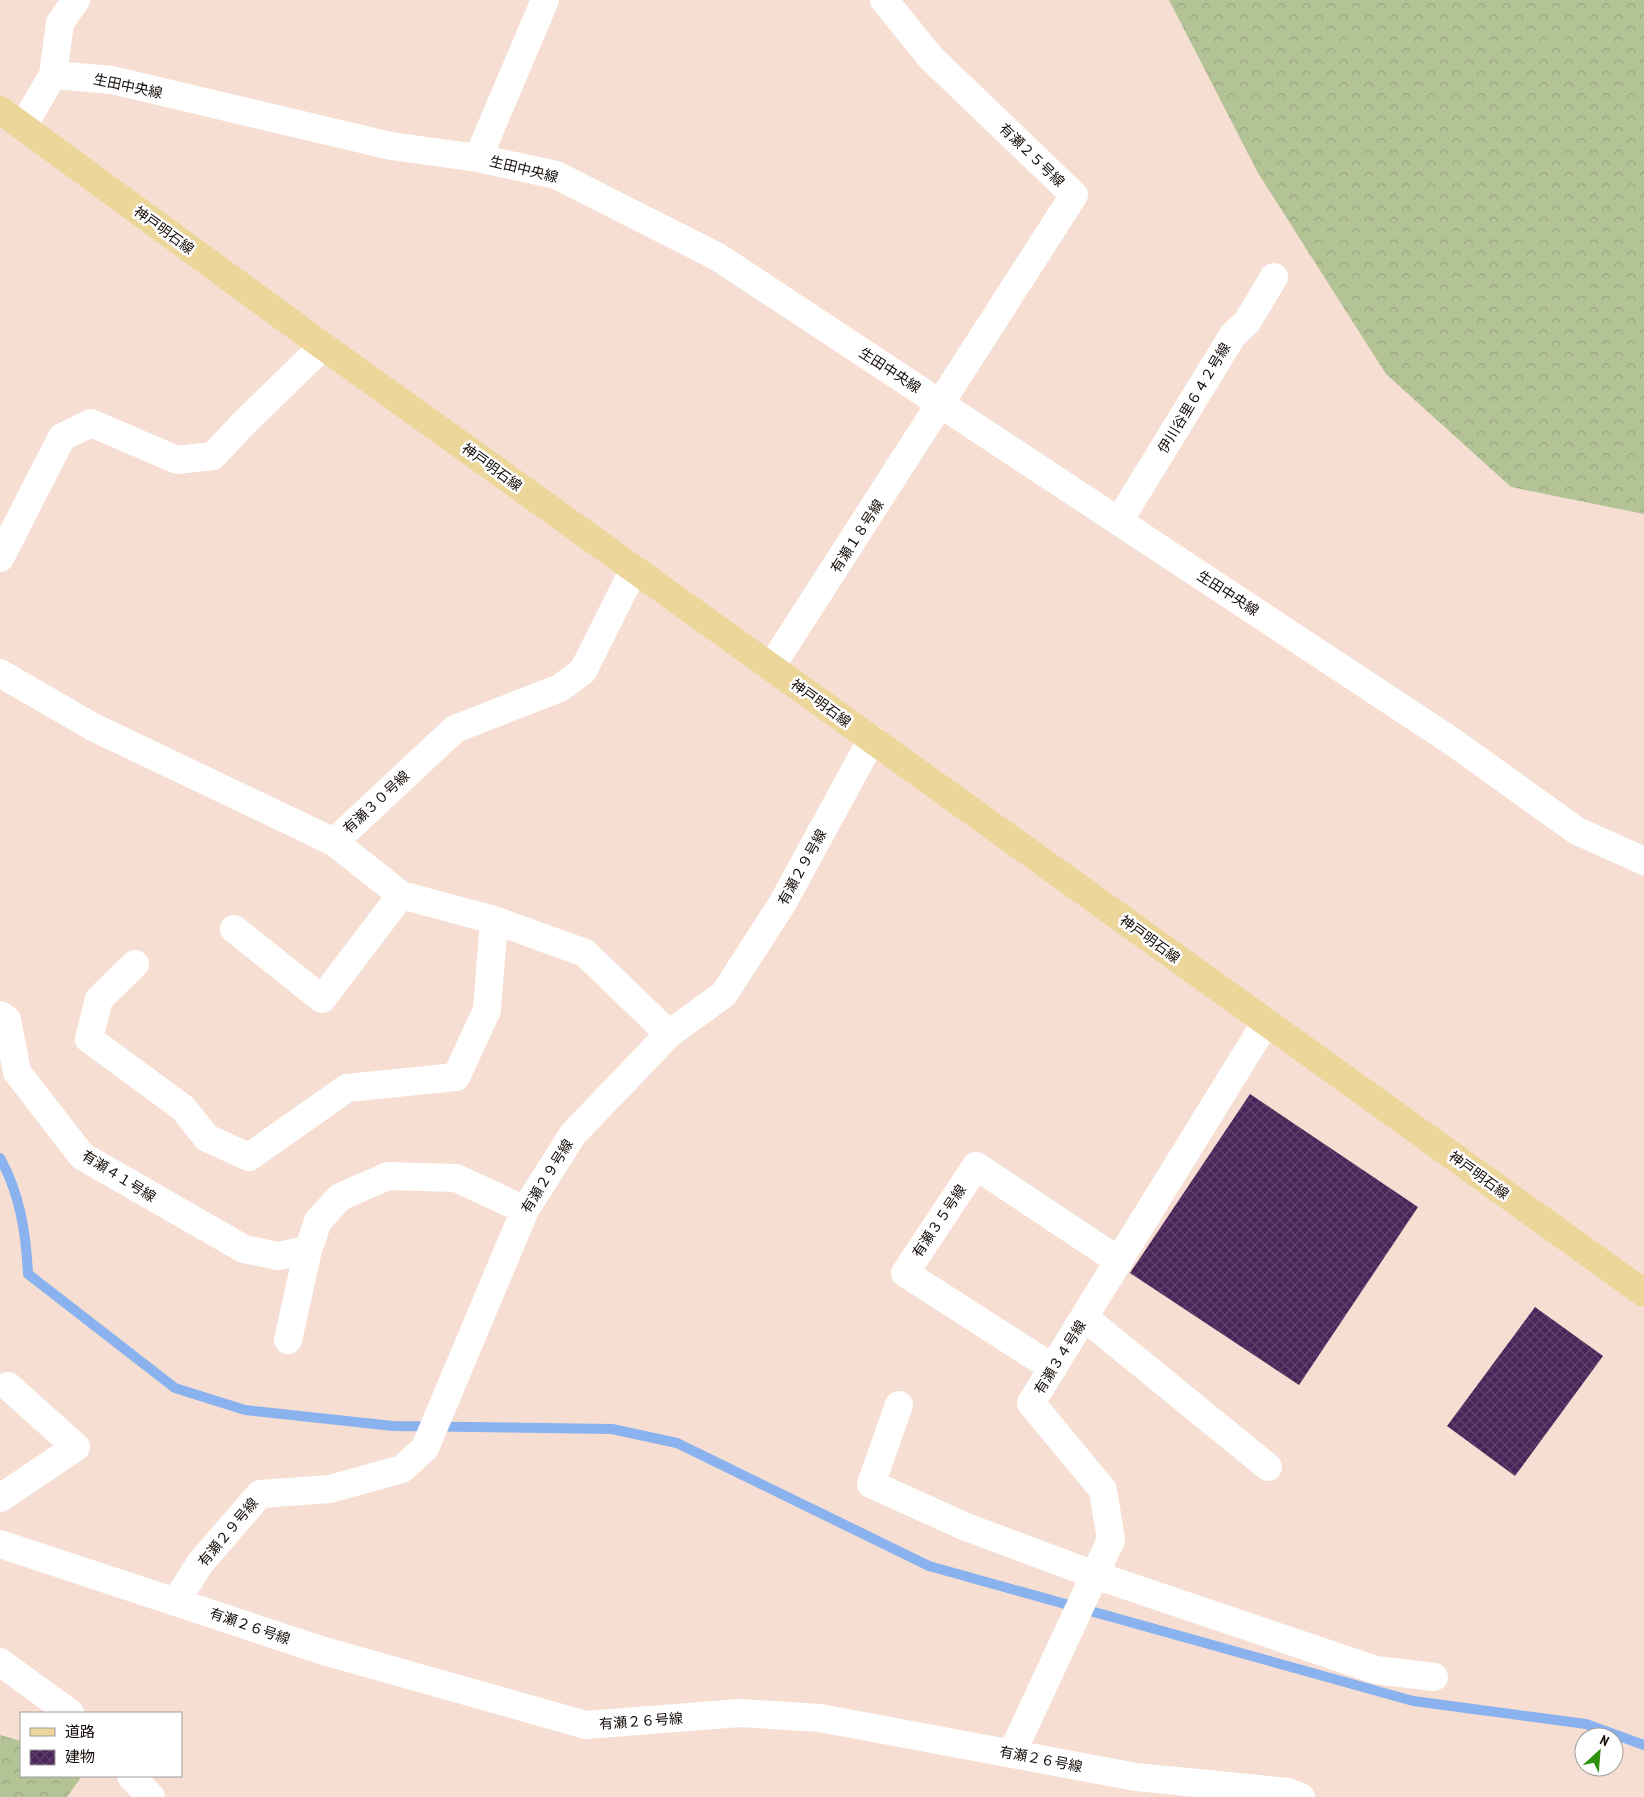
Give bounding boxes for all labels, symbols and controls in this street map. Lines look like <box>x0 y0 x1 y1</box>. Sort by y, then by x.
street label: 生田中央線 <box>92 70 164 102</box>
street label: 有瀬２５号線 <box>996 119 1068 191</box>
street label: 生田中央線 <box>488 152 560 186</box>
street label: 神戸明石線 <box>130 202 198 258</box>
street label: 伊川谷里６４２号線 <box>1154 339 1234 457</box>
street label: 生田中央線 <box>856 343 924 397</box>
street label: 神戸明石線 <box>458 439 526 495</box>
street label: 有瀬１８号線 <box>827 496 887 576</box>
street label: 生田中央線 <box>1194 566 1262 620</box>
street label: 神戸明石線 <box>787 675 855 731</box>
street label: 有瀬３０号線 <box>339 767 413 837</box>
street label: 有瀬２９号線 <box>774 826 830 908</box>
street label: 神戸明石線 <box>1116 911 1184 967</box>
street label: 有瀬２９号線 <box>517 1136 577 1216</box>
street label: 有瀬４１号線 <box>79 1146 159 1206</box>
street label: 神戸明石線 <box>1445 1147 1513 1203</box>
street label: 有瀬３５号線 <box>908 1181 970 1261</box>
street label: 有瀬３４号線 <box>1030 1317 1090 1397</box>
street label: 有瀬２９号線 <box>194 1494 262 1570</box>
street label: 有瀬２６号線 <box>207 1604 293 1648</box>
street label: 有瀬２６号線 <box>598 1709 684 1733</box>
legend <box>20 1712 182 1777</box>
text: 道路 <box>65 1722 95 1741</box>
north arrow <box>1574 1727 1624 1777</box>
text: N <box>1597 1731 1612 1750</box>
street label: 有瀬２６号線 <box>998 1742 1084 1776</box>
text: 建物 <box>65 1747 95 1766</box>

